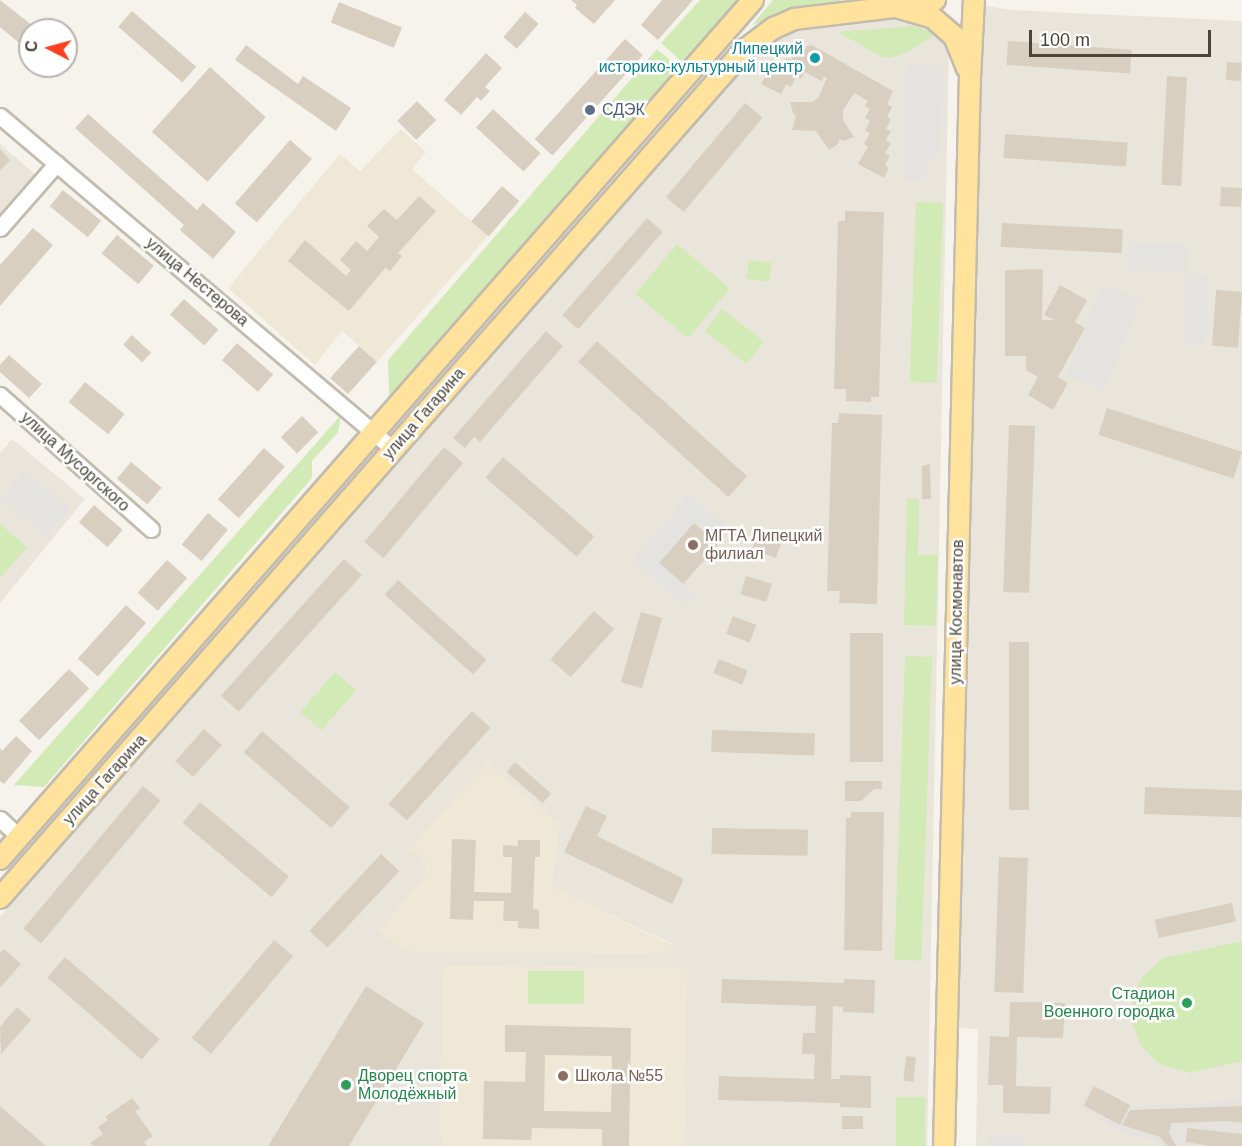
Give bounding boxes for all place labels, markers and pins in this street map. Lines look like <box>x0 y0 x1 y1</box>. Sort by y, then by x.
place label: Липецкий историко-культурный центр <box>599 39 803 77</box>
marker: Липецкий историко-культурный центр <box>808 51 822 65</box>
place label: СДЭК <box>602 100 645 120</box>
marker: СДЭК <box>583 103 597 117</box>
place label: МГТА Липецкий филиал <box>705 526 822 564</box>
marker: МГТА Липецкий филиал <box>686 538 700 552</box>
place label: Стадион Военного городка <box>1044 984 1175 1022</box>
marker: Стадион Военного городка <box>1180 996 1194 1010</box>
place label: Дворец спорта Молодёжный <box>358 1066 468 1104</box>
place label: Школа №55 <box>575 1066 663 1086</box>
marker: Школа №55 <box>556 1069 570 1083</box>
marker: Дворец спорта Молодёжный <box>339 1078 353 1092</box>

